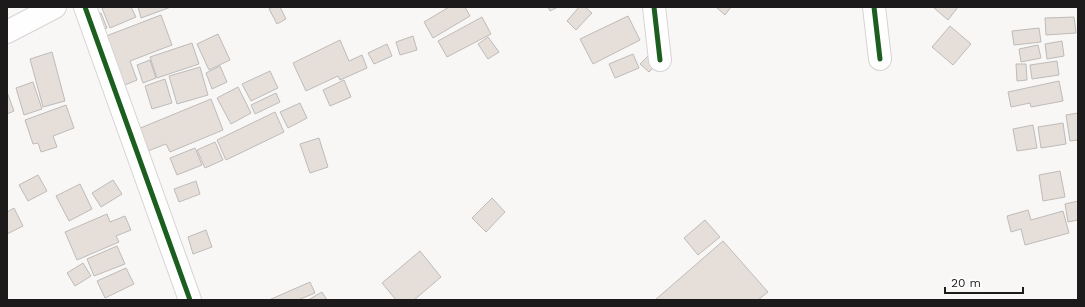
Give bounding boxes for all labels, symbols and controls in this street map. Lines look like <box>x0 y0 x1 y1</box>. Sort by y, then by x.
scale bar <box>945 269 1023 295</box>
text: 20 m <box>951 276 981 290</box>

